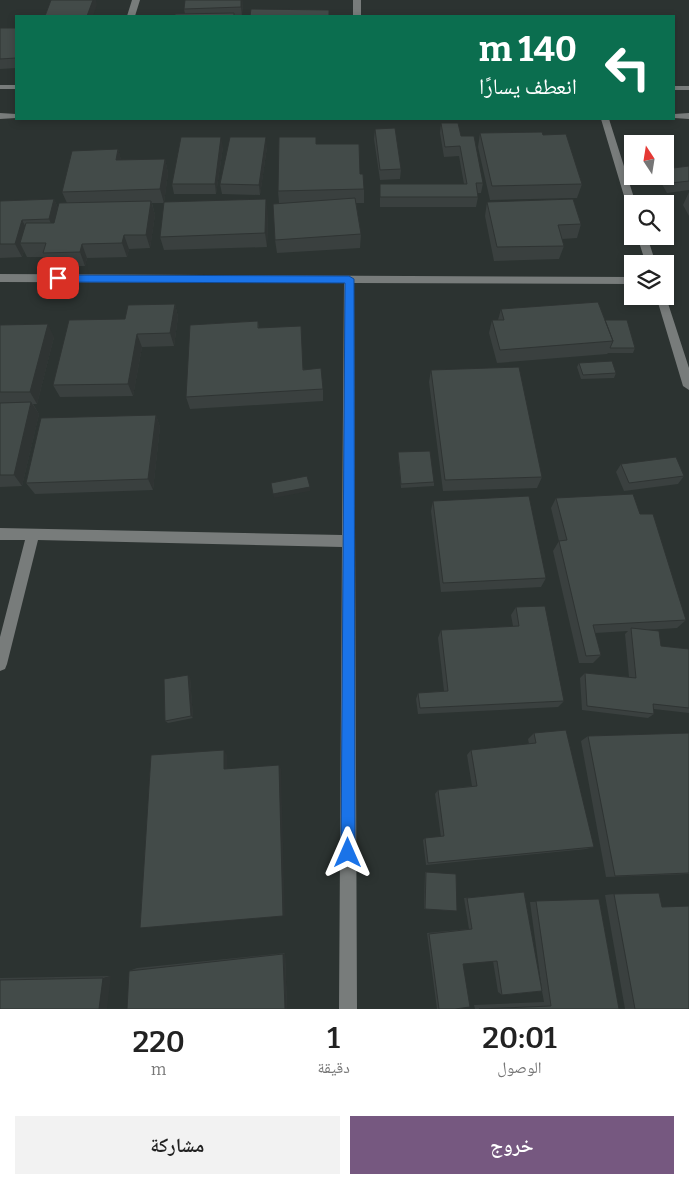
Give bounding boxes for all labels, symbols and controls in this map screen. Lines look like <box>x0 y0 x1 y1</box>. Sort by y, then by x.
text: 140 m <box>479 28 577 70</box>
icon: left <box>595 35 660 100</box>
text: انعطف يسارًا <box>479 73 577 100</box>
north arrow <box>624 135 674 185</box>
map controls <box>624 135 674 305</box>
button: search <box>624 195 674 245</box>
button: layers <box>624 255 674 305</box>
pin <box>37 257 79 299</box>
icon: arrive <box>44 264 72 292</box>
position arrow <box>321 826 373 878</box>
text: 1 <box>327 1020 340 1056</box>
text: 20:01 <box>482 1020 557 1056</box>
text: 220 <box>132 1024 185 1060</box>
text: دقيقة <box>317 1058 350 1077</box>
text: الوصول <box>497 1058 542 1077</box>
text: m <box>151 1060 166 1079</box>
button: مشاركة <box>15 1116 340 1174</box>
button: خروج <box>350 1116 674 1174</box>

